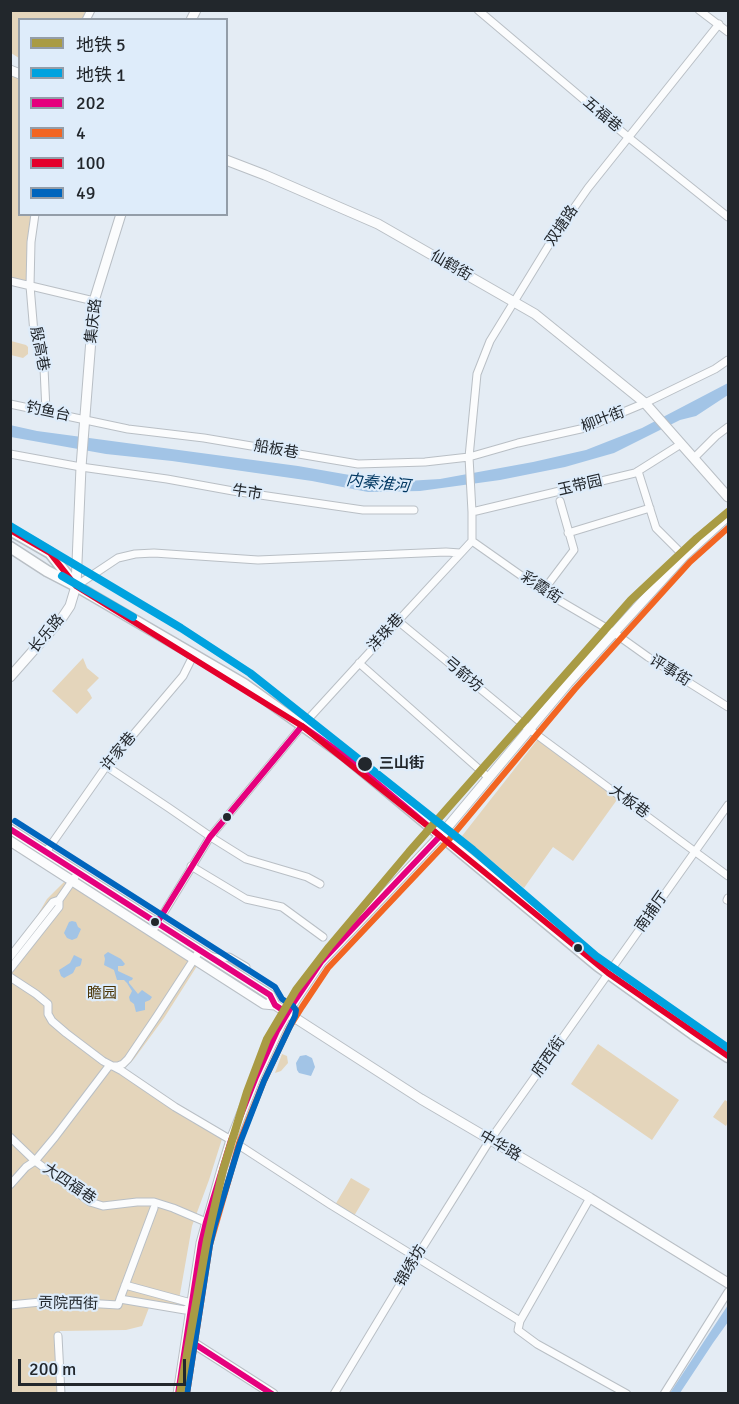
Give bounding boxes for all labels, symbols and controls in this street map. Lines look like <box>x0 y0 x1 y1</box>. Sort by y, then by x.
legend <box>18 18 228 216</box>
text: 地铁 5 <box>76 34 126 56</box>
text: 地铁 1 <box>76 64 126 86</box>
text: 202 <box>76 92 105 114</box>
street label: 五福巷 <box>579 94 625 136</box>
text: 4 <box>76 122 86 144</box>
text: 100 <box>76 152 105 174</box>
text: 49 <box>76 182 95 204</box>
street label: 双塘路 <box>542 202 582 250</box>
street label: 仙鹤街 <box>427 247 475 285</box>
street label: 集庆路 <box>82 298 106 344</box>
street label: 殷高巷 <box>26 325 52 373</box>
street label: 钓鱼台 <box>24 399 72 425</box>
street label: 柳叶街 <box>579 404 627 436</box>
street label: 船板巷 <box>252 437 300 463</box>
water label: 内秦淮河 <box>345 471 411 497</box>
street label: 玉带园 <box>556 472 604 500</box>
street label: 牛市 <box>231 482 263 504</box>
street label: 彩霞街 <box>517 568 565 608</box>
street label: 洋珠巷 <box>364 610 408 656</box>
street label: 长乐路 <box>26 611 68 657</box>
street label: 评事街 <box>646 651 694 691</box>
street label: 弓箭坊 <box>440 654 486 696</box>
street label: 许家巷 <box>98 729 140 775</box>
marker: 三山街 <box>356 755 374 773</box>
place label: 三山街 <box>379 755 424 773</box>
street label: 大板巷 <box>606 781 652 823</box>
unlabelled marker <box>221 811 233 823</box>
street label: 南捕厅 <box>632 888 672 936</box>
unlabelled marker <box>149 916 161 928</box>
unlabelled marker <box>572 942 584 954</box>
park label: 瞻园 <box>87 985 117 1003</box>
street label: 府西街 <box>529 1033 569 1081</box>
street label: 中华路 <box>476 1127 524 1165</box>
street label: 大四福巷 <box>39 1160 99 1208</box>
street label: 锦绣坊 <box>392 1242 430 1290</box>
street label: 贡院西街 <box>38 1294 98 1314</box>
scale bar <box>21 1347 189 1385</box>
text: 200 m <box>29 1358 76 1380</box>

